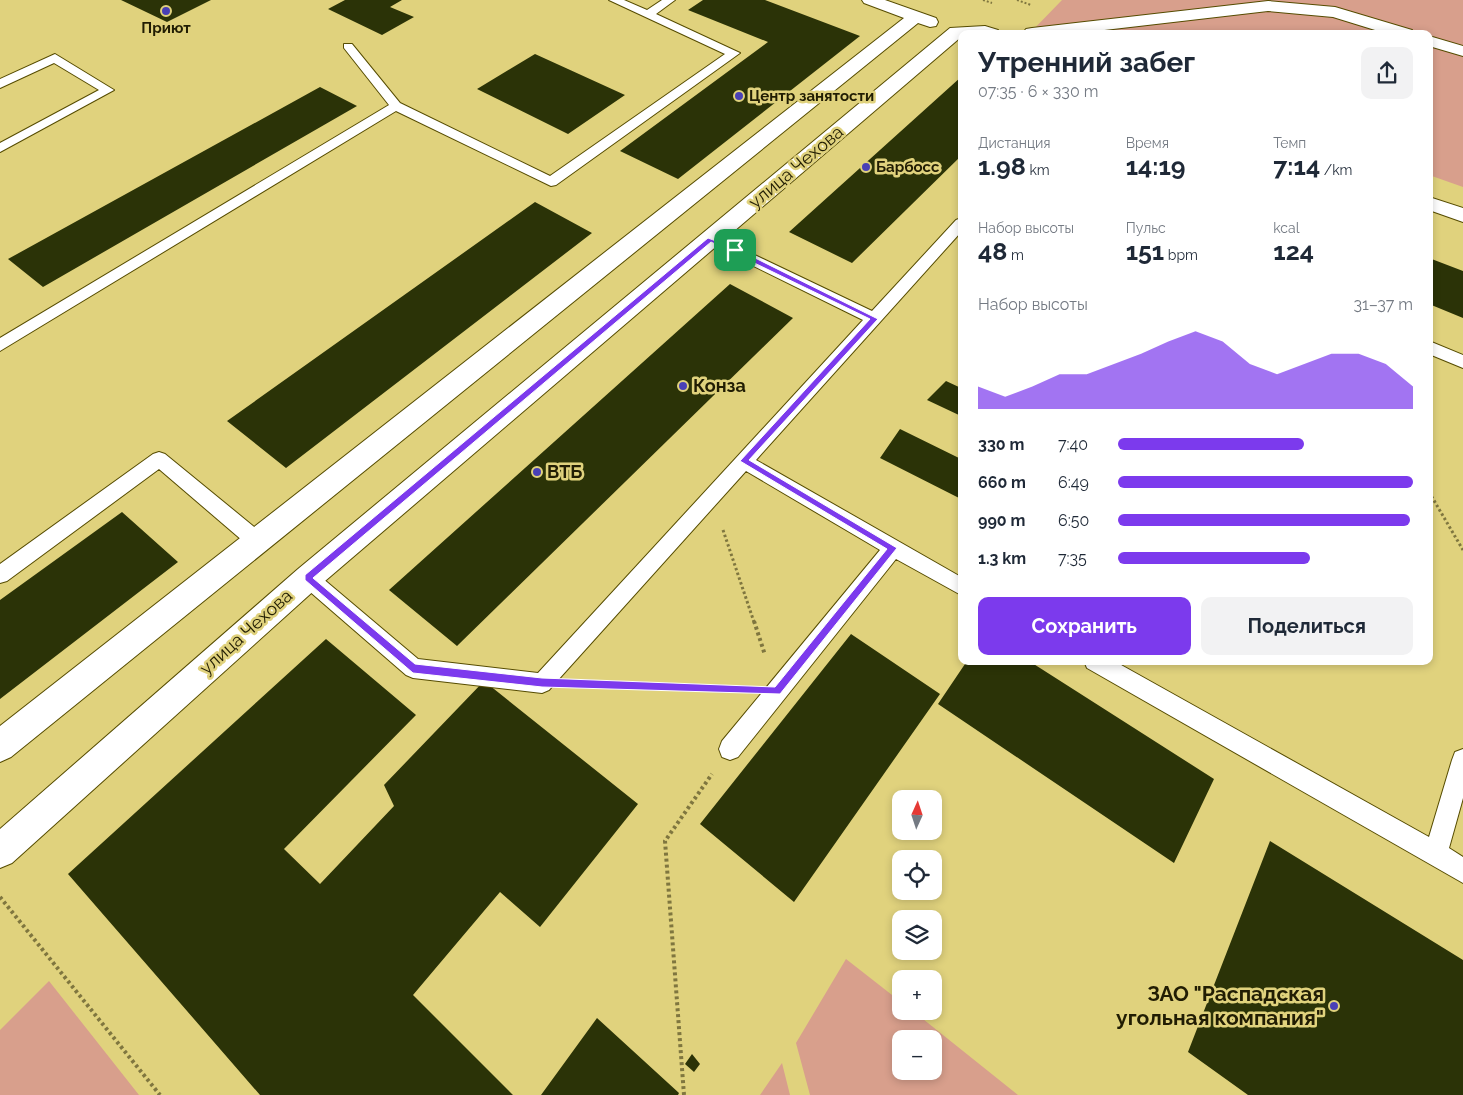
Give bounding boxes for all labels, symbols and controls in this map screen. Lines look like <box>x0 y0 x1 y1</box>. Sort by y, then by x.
marker: Приют <box>160 5 172 17</box>
place label: Приют <box>141 19 191 37</box>
text: Утренний забег <box>978 46 1195 79</box>
button: share <box>1361 47 1413 99</box>
text: 07:35 · 6 × 330 m <box>978 82 1098 101</box>
place label: Центр занятости <box>749 87 874 105</box>
marker: Центр занятости <box>733 90 745 102</box>
street label: улица Чехова <box>744 121 847 212</box>
text: Дистанция <box>978 135 1051 151</box>
text: Время <box>1126 135 1169 151</box>
text: Темп <box>1273 135 1306 151</box>
text: 1.98 <box>978 151 1026 181</box>
text: 14:19 <box>1126 151 1186 181</box>
text: 7:14 <box>1273 151 1320 181</box>
place label: Барбосс <box>876 158 940 176</box>
marker: Барбосс <box>860 161 872 173</box>
text: km <box>1026 162 1050 178</box>
text: /km <box>1320 162 1352 178</box>
text: Набор высоты <box>978 220 1074 236</box>
text: Пульс <box>1126 220 1166 236</box>
text: kcal <box>1273 220 1300 236</box>
pin <box>714 229 756 271</box>
icon: arrive <box>721 236 749 264</box>
text: 48 <box>978 236 1007 266</box>
text: 151 <box>1126 236 1164 266</box>
text: 124 <box>1273 236 1314 266</box>
text: m <box>1007 247 1024 263</box>
text: bpm <box>1164 247 1198 263</box>
text: Набор высоты <box>978 295 1088 314</box>
text: 31–37 m <box>1353 295 1413 314</box>
place label: Конза <box>693 375 746 396</box>
marker: Конза <box>677 380 689 392</box>
text: 330 m <box>978 435 1024 454</box>
text: 7:40 <box>1058 435 1088 454</box>
place label: ВТБ <box>547 461 582 482</box>
marker: ВТБ <box>531 466 543 478</box>
text: 660 m <box>978 473 1026 492</box>
text: 6:49 <box>1058 473 1089 492</box>
text: 990 m <box>978 511 1025 530</box>
text: 6:50 <box>1058 511 1089 530</box>
text: 1.3 km <box>978 549 1026 568</box>
text: 7:35 <box>1058 549 1087 568</box>
street label: улица Чехова <box>195 585 296 679</box>
button: Сохранить <box>978 597 1191 655</box>
button: Поделиться <box>1201 597 1413 655</box>
north arrow <box>892 790 942 840</box>
map controls <box>892 790 942 1080</box>
button: locate <box>892 850 942 900</box>
button: layers <box>892 910 942 960</box>
button: + <box>892 970 942 1020</box>
place label: ЗАО "Распадская угольная компания" <box>1116 981 1324 1030</box>
marker: ЗАО "Распадская угольная компания" <box>1328 1000 1340 1012</box>
button: − <box>892 1030 942 1080</box>

